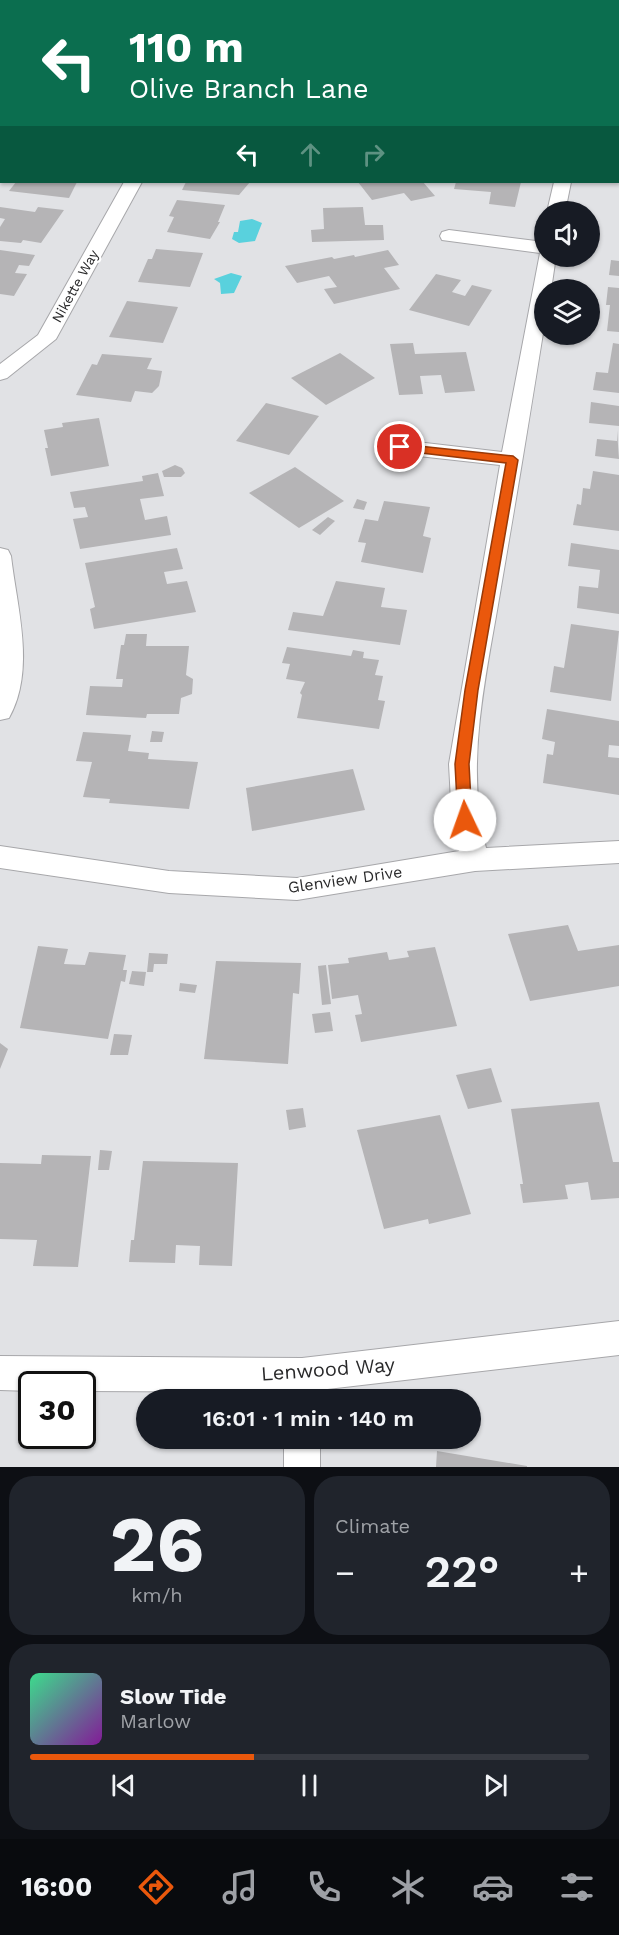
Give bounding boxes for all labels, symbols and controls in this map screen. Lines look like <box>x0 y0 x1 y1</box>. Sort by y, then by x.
text: 110 m <box>129 23 244 72</box>
icon: left <box>30 24 108 102</box>
text: Olive Branch Lane <box>129 73 369 105</box>
icon: left <box>231 138 264 171</box>
icon: ahead <box>294 138 327 171</box>
icon: right <box>357 138 390 171</box>
map controls <box>534 201 600 345</box>
button: sound <box>534 201 600 267</box>
street label: Nikette Way <box>48 246 102 325</box>
button: layers <box>534 279 600 345</box>
pin <box>374 421 425 472</box>
icon: arrive <box>383 430 416 463</box>
position arrow <box>433 788 497 852</box>
street label: Glenview Drive <box>287 862 403 897</box>
street label: Lenwood Way <box>260 1352 396 1386</box>
speed limit sign: 30 <box>18 1371 96 1449</box>
text: 16:01 · 1 min · 140 m <box>203 1406 414 1431</box>
text: 26 <box>110 1498 204 1590</box>
text: Climate <box>335 1514 410 1538</box>
text: 22° <box>425 1545 499 1598</box>
text: − <box>335 1553 355 1592</box>
text: + <box>569 1553 589 1592</box>
text: km/h <box>131 1583 183 1607</box>
text: Slow Tide <box>120 1684 227 1709</box>
text: Marlow <box>120 1709 191 1733</box>
icon: previous <box>107 1769 140 1802</box>
icon: pause <box>293 1769 326 1802</box>
icon: next <box>479 1769 512 1802</box>
icon: directions <box>135 1866 177 1908</box>
icon: music <box>219 1866 261 1908</box>
icon: phone <box>303 1866 345 1908</box>
icon: climate <box>387 1866 429 1908</box>
icon: car <box>472 1866 514 1908</box>
icon: filters <box>556 1866 598 1908</box>
text: 16:00 <box>21 1871 92 1903</box>

